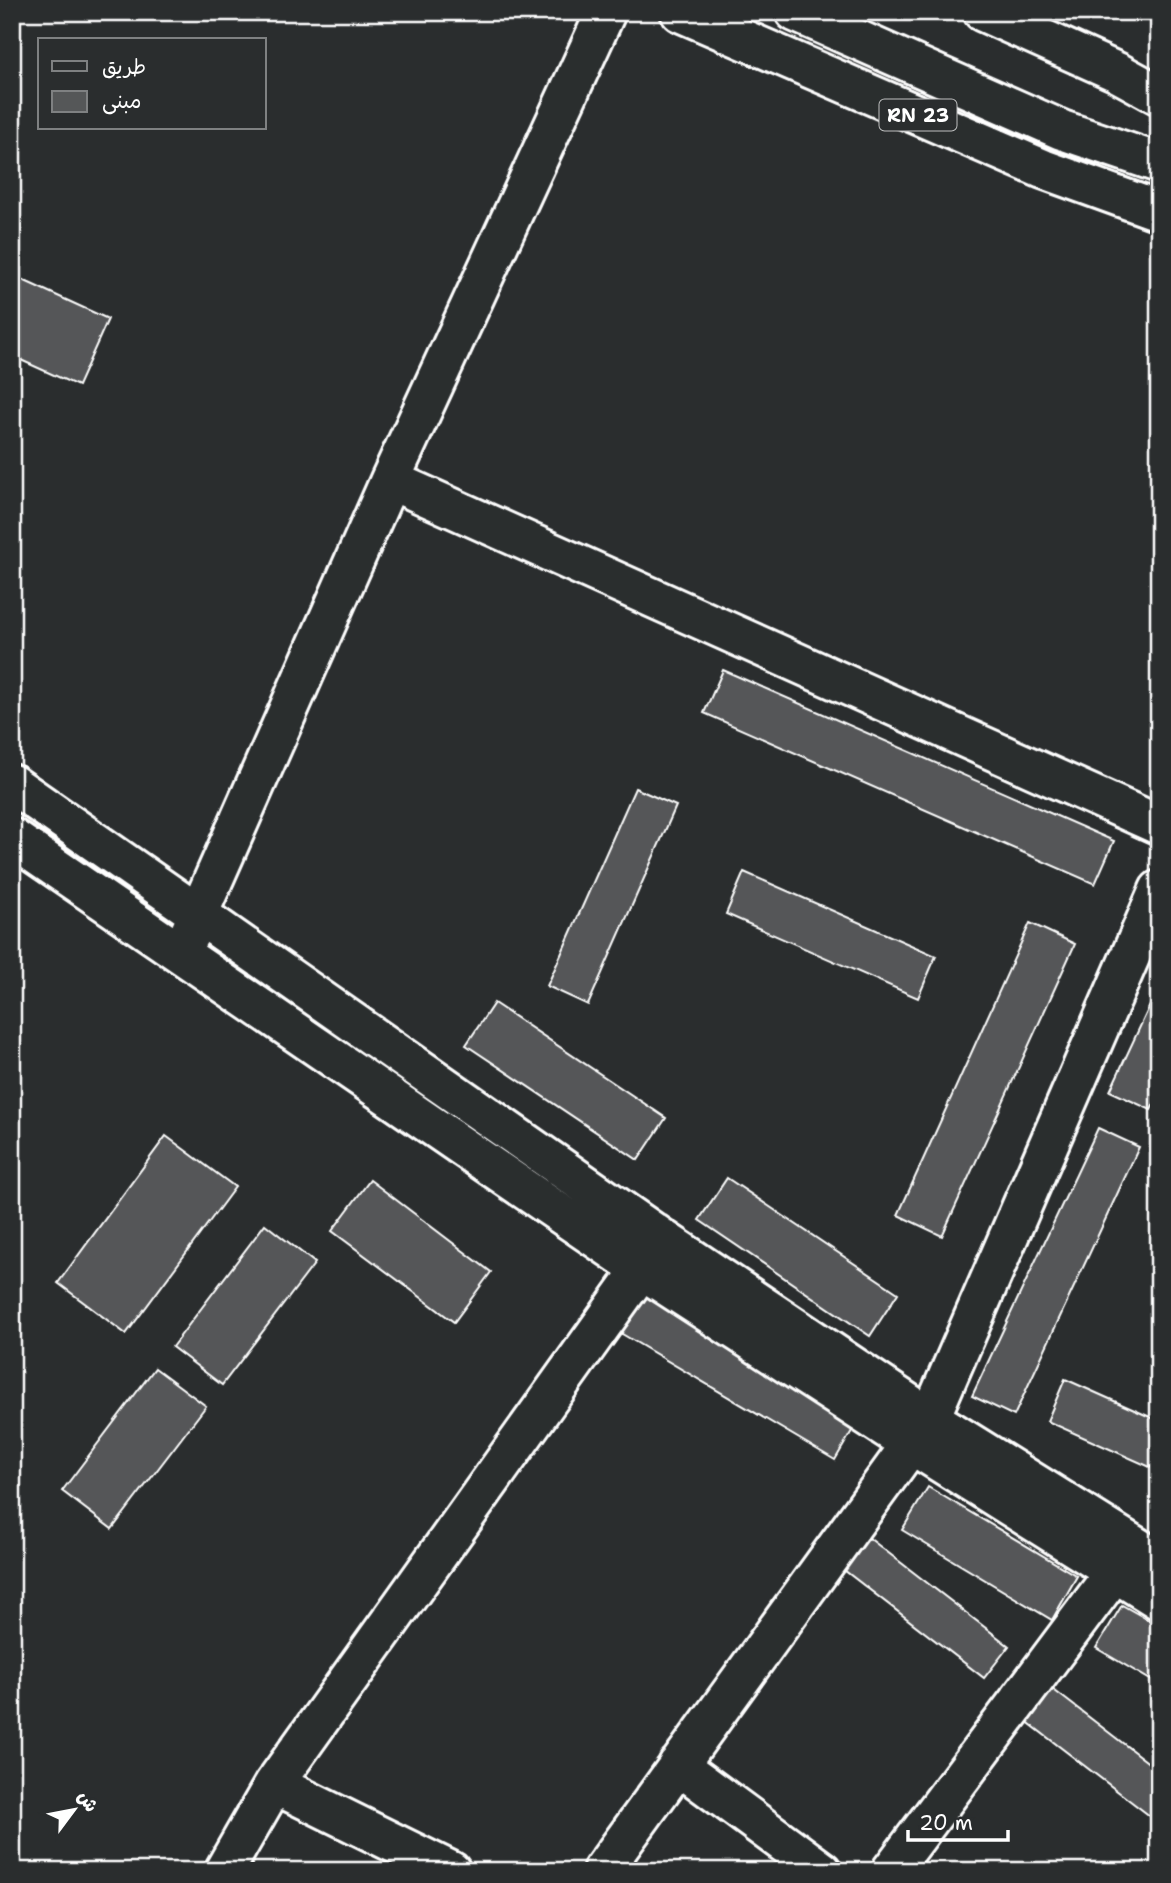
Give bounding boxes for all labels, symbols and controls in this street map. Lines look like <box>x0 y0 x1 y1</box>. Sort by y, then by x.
legend <box>38 38 266 130</box>
text: طريق <box>102 53 146 81</box>
text: مبنى <box>102 87 141 115</box>
road number: RN 23 <box>880 99 956 130</box>
north arrow <box>38 1774 108 1844</box>
text: ش <box>72 1786 104 1817</box>
scale bar <box>908 1799 1008 1843</box>
text: 20 m <box>919 1809 973 1837</box>

